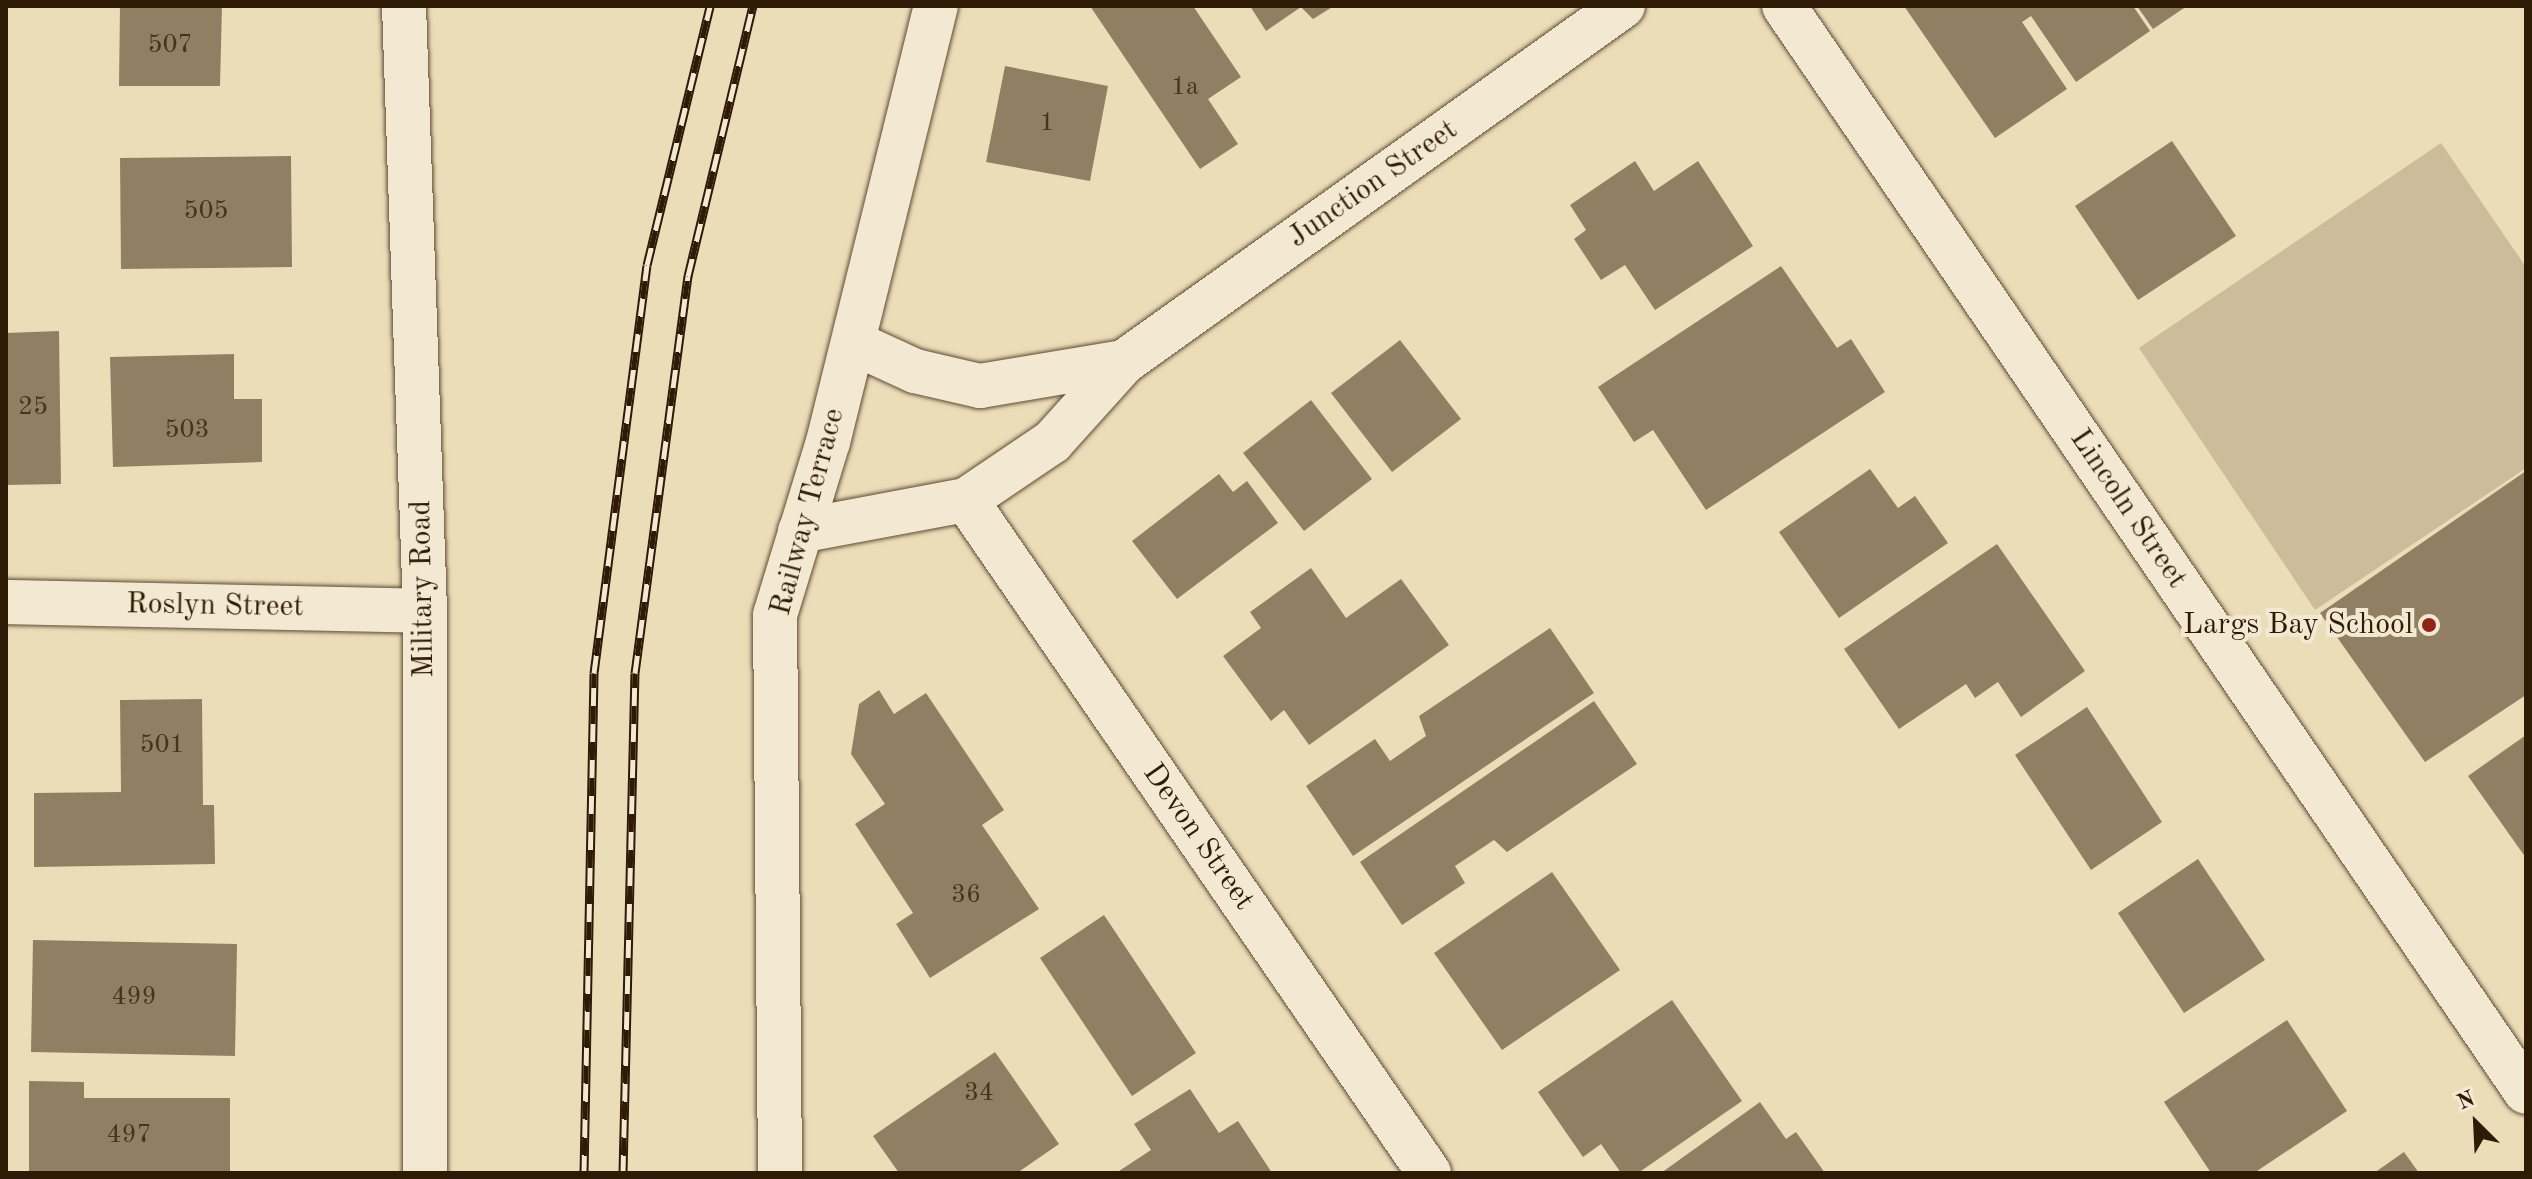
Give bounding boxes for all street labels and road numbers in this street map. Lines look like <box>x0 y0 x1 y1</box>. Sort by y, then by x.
street label: Junction Street <box>1281 112 1465 256</box>
street label: Railway Terrace <box>763 404 853 620</box>
street label: Lincoln Street <box>2061 422 2195 596</box>
street label: Military Road <box>403 500 443 678</box>
street label: Roslyn Street <box>126 586 304 626</box>
street label: Devon Street <box>1134 757 1262 917</box>

